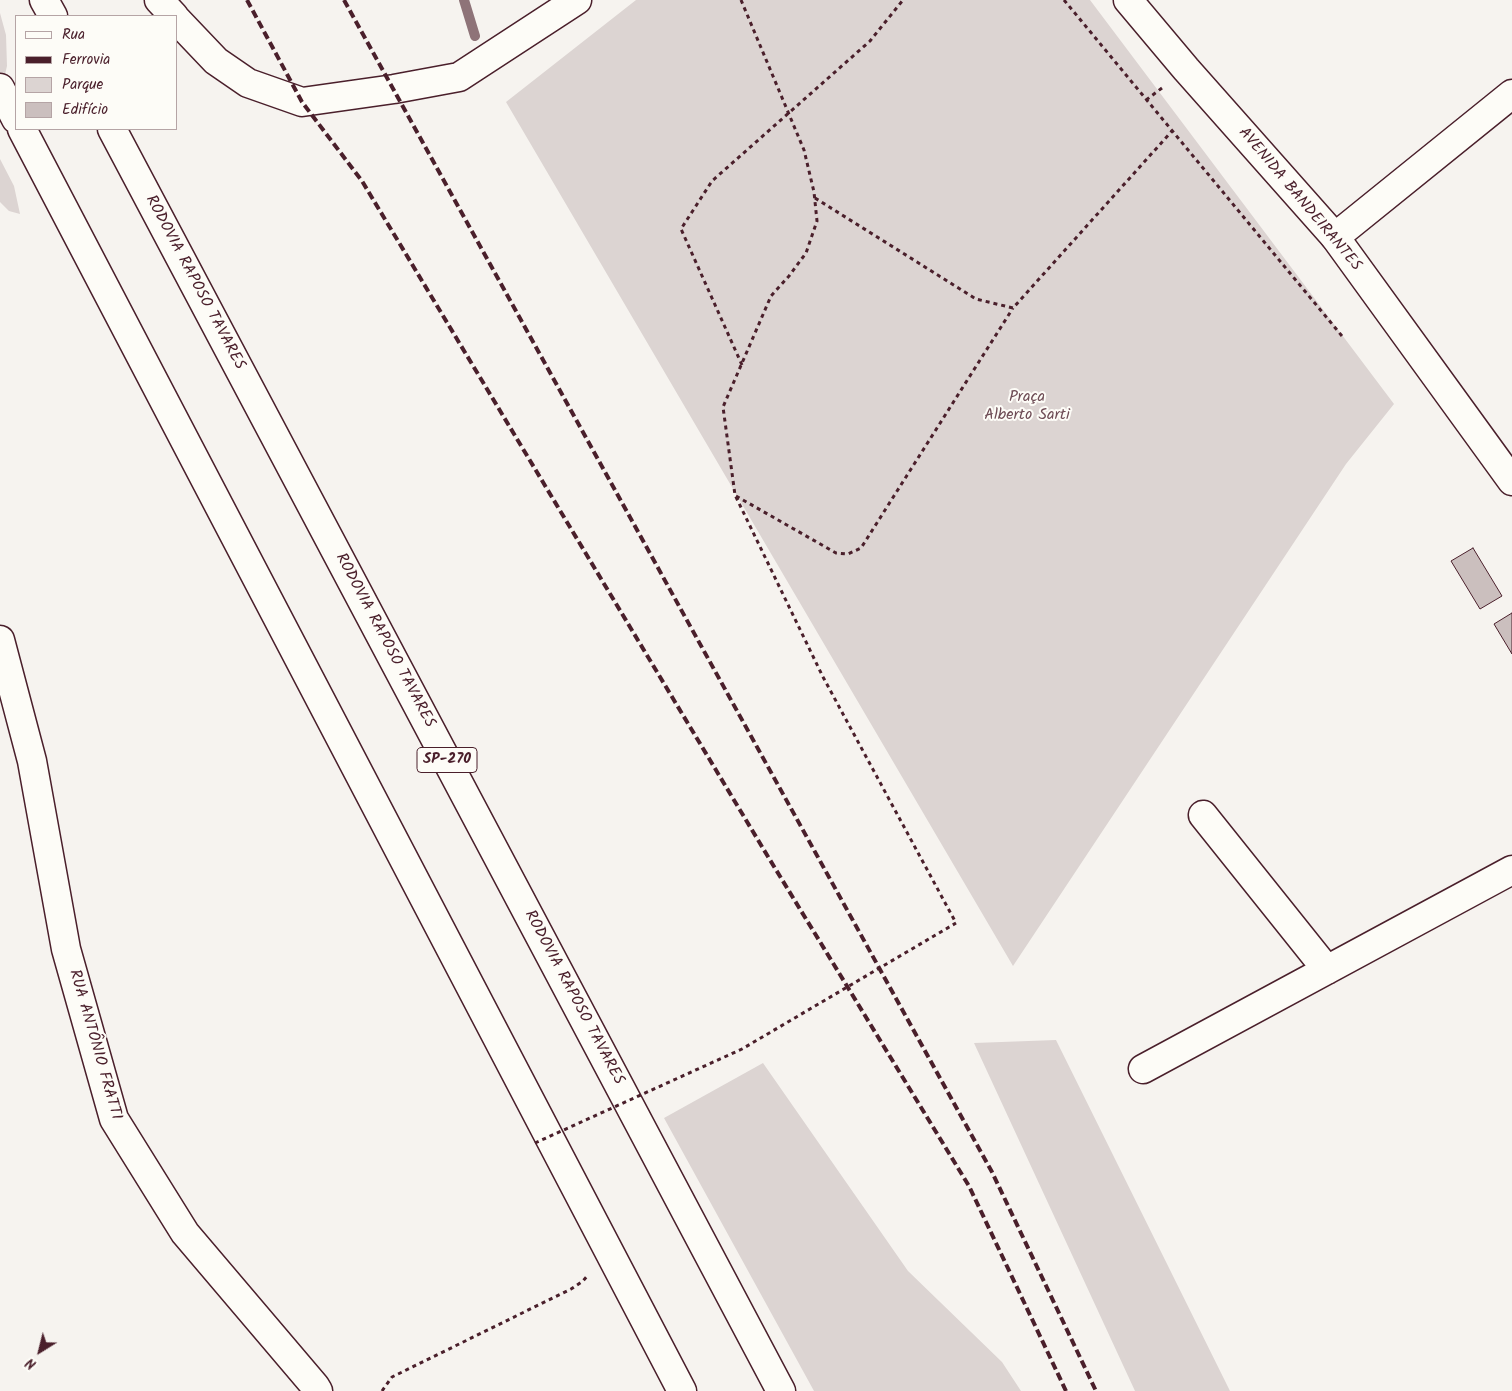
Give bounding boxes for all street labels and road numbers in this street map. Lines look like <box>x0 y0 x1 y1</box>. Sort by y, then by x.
street label: AVENIDA BANDEIRANTES <box>1233 124 1365 276</box>
street label: RODOVIA RAPOSO TAVARES <box>140 192 248 374</box>
street label: RODOVIA RAPOSO TAVARES <box>330 550 438 732</box>
road number: SP-270 <box>417 748 477 772</box>
street label: RODOVIA RAPOSO TAVARES <box>519 907 627 1089</box>
street label: RUA ANTÔNIO FRATTI <box>63 968 125 1122</box>

